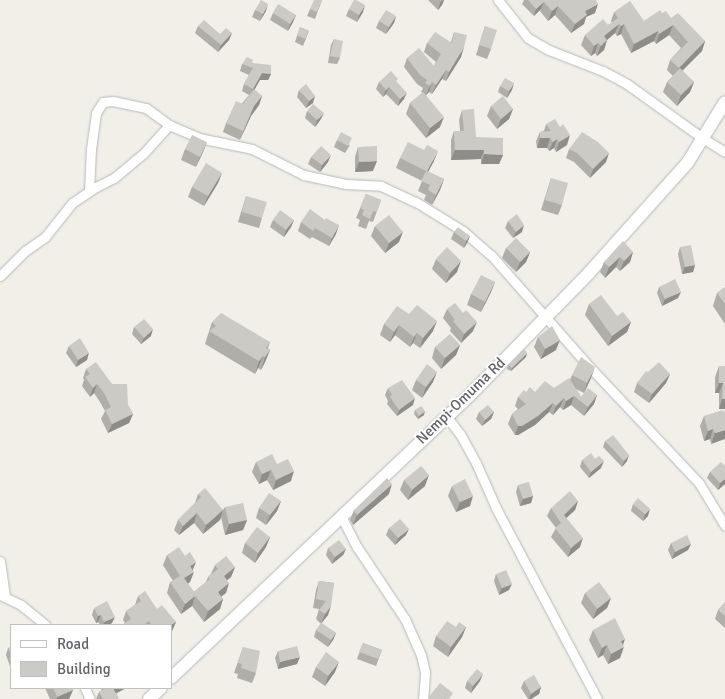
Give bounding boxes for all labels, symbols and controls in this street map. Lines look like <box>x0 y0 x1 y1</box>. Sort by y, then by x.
street label: Nempi-Omuma Rd <box>413 354 509 448</box>
legend <box>10 624 172 689</box>
text: Road <box>57 635 89 653</box>
text: Building <box>57 660 111 678</box>

